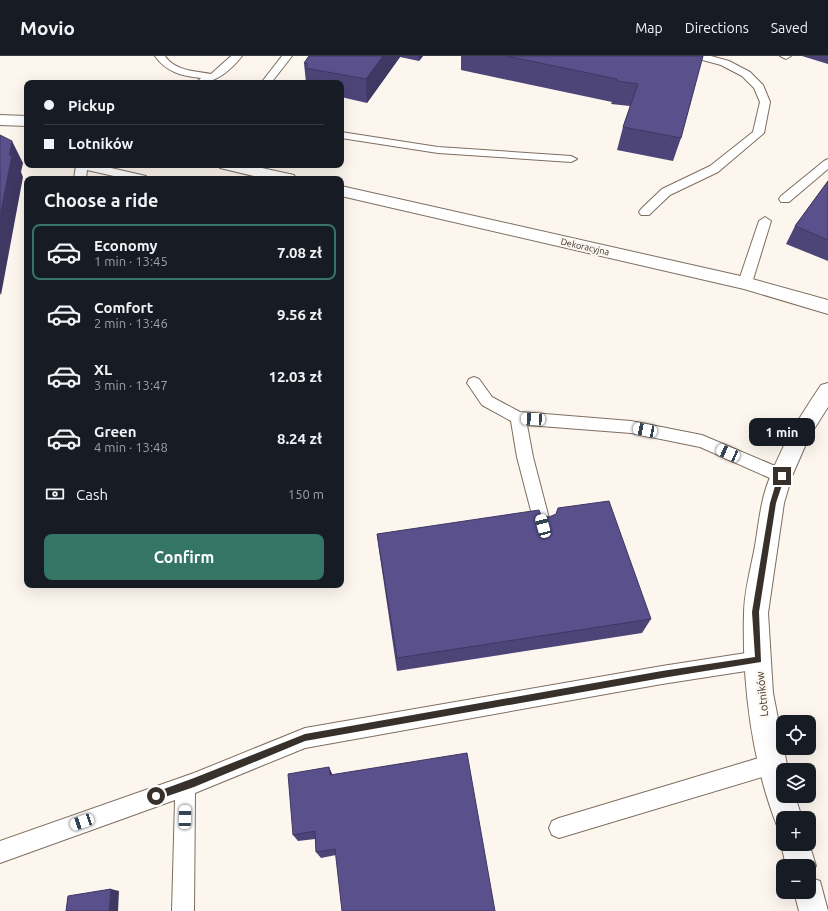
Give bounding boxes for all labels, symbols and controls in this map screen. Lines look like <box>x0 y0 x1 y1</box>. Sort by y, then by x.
text: Movio <box>20 17 75 39</box>
text: Map <box>635 20 663 36</box>
text: Directions <box>685 20 749 36</box>
text: Saved <box>771 20 808 36</box>
text: Pickup <box>68 97 115 114</box>
text: Lotników <box>68 135 133 152</box>
text: Choose a ride <box>44 190 158 210</box>
icon: car <box>46 234 82 270</box>
text: Economy <box>94 237 158 254</box>
street label: Dekoracyjna <box>560 237 610 257</box>
text: 7.08 zł <box>277 244 322 261</box>
text: 1 min · 13:45 <box>94 254 168 268</box>
icon: car <box>46 296 82 332</box>
text: Comfort <box>94 299 153 316</box>
text: 9.56 zł <box>277 306 322 323</box>
text: 2 min · 13:46 <box>94 316 168 330</box>
icon: car <box>46 358 82 394</box>
text: XL <box>94 361 112 378</box>
text: 12.03 zł <box>268 368 322 385</box>
text: 3 min · 13:47 <box>94 378 168 392</box>
car <box>521 412 545 426</box>
callout: 1 min <box>749 418 815 446</box>
icon: car <box>46 420 82 456</box>
car <box>632 422 658 438</box>
text: Green <box>94 423 136 440</box>
text: 1 min <box>766 425 798 439</box>
text: 8.24 zł <box>277 430 322 447</box>
text: 4 min · 13:48 <box>94 440 168 454</box>
car <box>715 443 741 463</box>
route end <box>773 467 791 485</box>
icon: cash <box>44 483 66 505</box>
text: Cash <box>76 486 108 503</box>
text: 150 m <box>288 487 324 501</box>
car <box>534 513 552 539</box>
button: Confirm <box>44 534 324 580</box>
street label: Lotników <box>754 670 770 717</box>
map controls <box>776 715 816 899</box>
button: locate <box>776 715 816 755</box>
button: layers <box>776 763 816 803</box>
route start <box>147 787 165 805</box>
car <box>179 805 191 829</box>
button: + <box>776 811 816 851</box>
car <box>69 812 95 832</box>
button: − <box>776 859 816 899</box>

